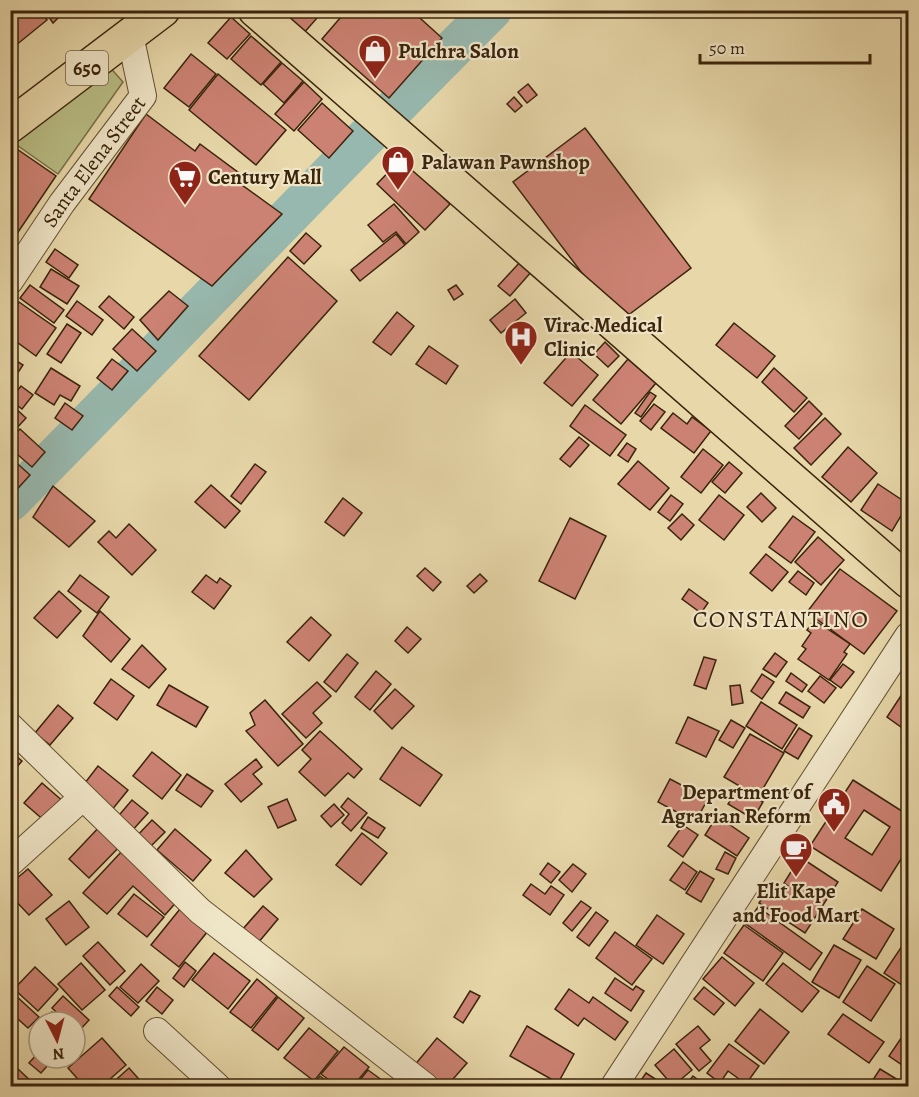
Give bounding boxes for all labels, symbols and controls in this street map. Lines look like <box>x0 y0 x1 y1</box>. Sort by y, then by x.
scale bar <box>700 27 870 65</box>
shop icon: Pulchra Salon <box>357 33 393 80</box>
text: 50 m <box>709 36 745 60</box>
place label: Pulchra Salon <box>398 37 519 65</box>
road number: 650 <box>66 51 108 85</box>
street label: Santa Elena Street <box>36 90 152 233</box>
shop icon: Palawan Pawnshop <box>380 144 416 191</box>
place label: Palawan Pawnshop <box>421 148 590 176</box>
supermarket icon: Century Mall <box>167 159 203 206</box>
place label: Century Mall <box>208 163 322 191</box>
place label: Virac Medical Clinic <box>543 311 663 363</box>
hospital icon: Virac Medical Clinic <box>503 319 539 366</box>
district label: CONSTANTINO <box>693 603 869 635</box>
place label: Department of Agrarian Reform <box>661 778 814 830</box>
public building icon: Department of Agrarian Reform <box>816 786 852 833</box>
cafe icon: Elit Kape and Food Mart <box>778 831 814 878</box>
place label: Elit Kape and Food Mart <box>733 877 859 929</box>
north arrow <box>27 1010 87 1070</box>
text: N <box>51 1042 65 1066</box>

